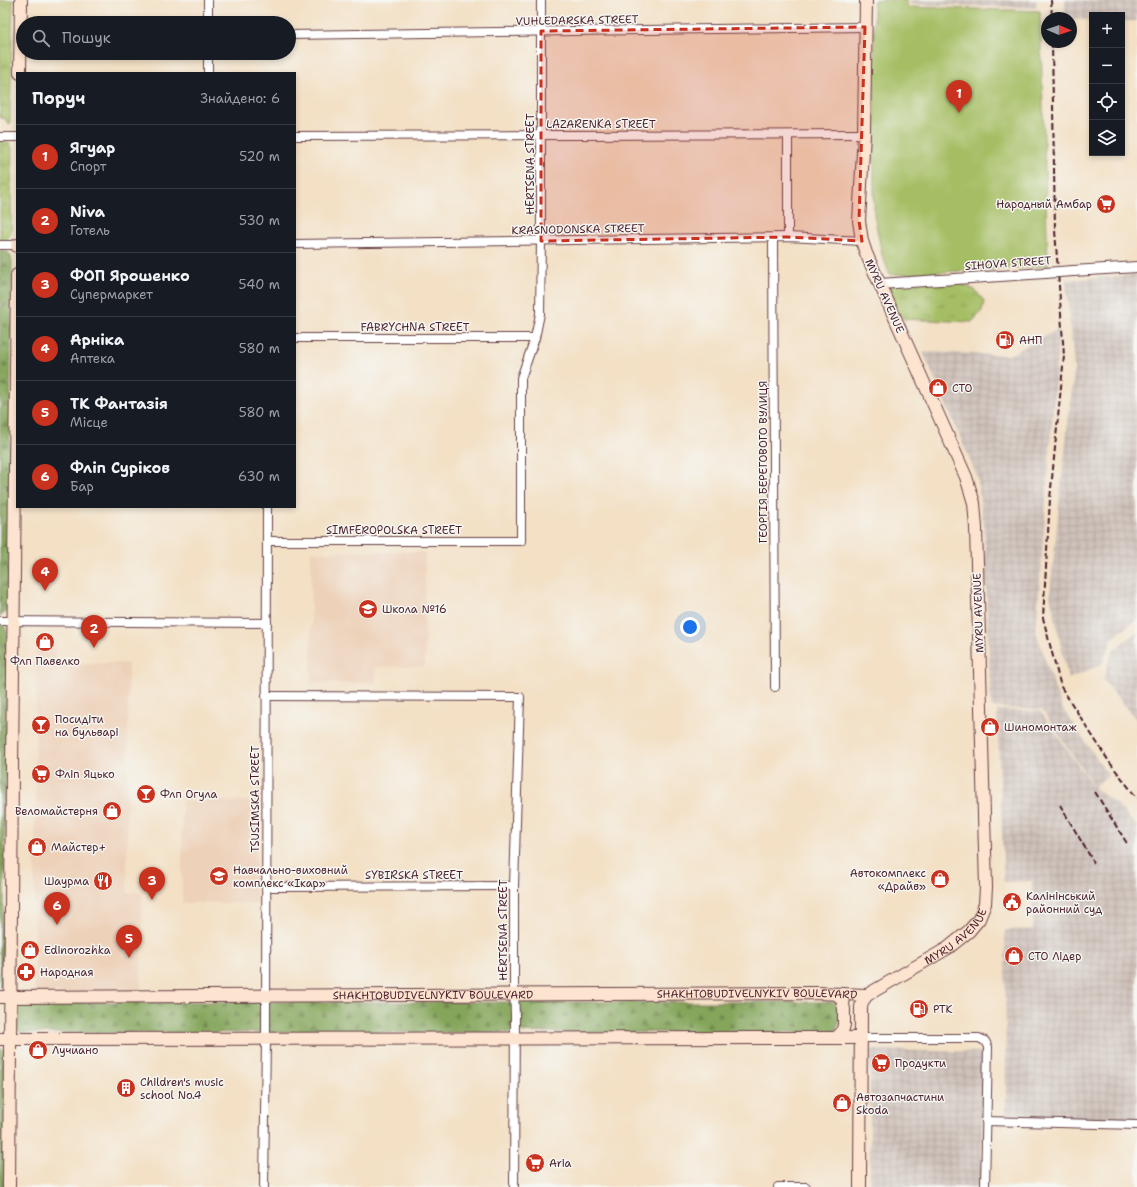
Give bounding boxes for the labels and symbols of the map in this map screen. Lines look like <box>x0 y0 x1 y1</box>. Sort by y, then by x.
street label: VUHLEDARSKA STREET <box>515 12 639 29</box>
north arrow <box>1041 12 1077 48</box>
pin: 1 <box>946 80 972 113</box>
street label: HERTSENA STREET <box>523 113 538 215</box>
street label: LAZARENKA STREET <box>546 117 656 132</box>
supermarket icon: Народный Амбар <box>1095 193 1117 215</box>
place label: Народный Амбар <box>996 197 1092 212</box>
street label: KRASNODONSKA STREET <box>511 221 645 238</box>
street label: SIHOVA STREET <box>964 253 1052 274</box>
street label: MYRU AVENUE <box>861 257 908 336</box>
street label: FABRYCHNA STREET <box>360 320 470 335</box>
fuel station icon: АНП <box>994 329 1016 351</box>
place label: АНП <box>1019 333 1042 348</box>
shop icon: СТО <box>927 377 949 399</box>
street label: ГЕОРГІЯ БЕРЕГОВОГО ВУЛИЦЯ <box>756 381 771 543</box>
place label: СТО <box>952 381 972 396</box>
street label: SIMFEROPOLSKA STREET <box>326 523 462 538</box>
pin: 4 <box>32 558 58 591</box>
street label: MYRU AVENUE <box>970 573 987 653</box>
school or university icon: Школа №16 <box>357 598 379 620</box>
place label: Школа №16 <box>382 602 447 617</box>
pin: 2 <box>81 615 107 648</box>
your location <box>680 617 700 637</box>
shop icon: Флп Павелко <box>34 631 56 653</box>
place label: Флп Павелко <box>10 654 80 669</box>
place label: Посидіти на бульварі <box>55 712 119 740</box>
bar icon: Посидіти на бульварі <box>30 714 52 736</box>
shop icon: Шиномонтаж <box>979 716 1001 738</box>
place label: Шиномонтаж <box>1004 720 1077 735</box>
street label: TSUSIMSKA STREET <box>248 745 263 853</box>
supermarket icon: Фліп Яцько <box>30 763 52 785</box>
place label: Фліп Яцько <box>55 767 115 782</box>
bar icon: Флп Огула <box>135 783 157 805</box>
place label: Флп Огула <box>160 787 218 802</box>
shop icon: Веломайстерня <box>101 800 123 822</box>
place label: Веломайстерня <box>15 804 98 819</box>
shop icon: Майстер+ <box>26 836 48 858</box>
place label: Майстер+ <box>51 840 106 855</box>
place label: Навчально-виховний комплекс «Ікар» <box>233 863 348 891</box>
school or university icon: Навчально-виховний комплекс «Ікар» <box>208 865 230 887</box>
place label: Автокомплекс «Драйв» <box>850 866 926 894</box>
pin: 3 <box>139 867 165 900</box>
street label: SYBIRSKA STREET <box>365 868 463 883</box>
shop icon: Автокомплекс «Драйв» <box>929 868 951 890</box>
restaurant icon: Шаурма <box>92 870 114 892</box>
place label: Шаурма <box>44 874 89 889</box>
street label: HERTSENA STREET <box>496 879 511 981</box>
place label: Калінінський районний суд <box>1026 889 1102 917</box>
public building icon: Калінінський районний суд <box>1001 891 1023 913</box>
pin: 6 <box>44 892 70 925</box>
street label: MYRU AVENUE <box>922 906 991 968</box>
pin: 5 <box>116 925 142 958</box>
shop icon: Edinorozhka <box>19 939 41 961</box>
place label: Edinorozhka <box>44 943 111 958</box>
shop icon: СТО Лідер <box>1003 945 1025 967</box>
place label: СТО Лідер <box>1028 949 1081 964</box>
pharmacy icon: Народная <box>15 961 37 983</box>
place label: Народная <box>40 965 93 980</box>
street label: SHAKHTOBUDIVELNYKIV BOULEVARD <box>657 986 858 1003</box>
street label: SHAKHTOBUDIVELNYKIV BOULEVARD <box>333 987 533 1003</box>
fuel station icon: РТК <box>908 998 930 1020</box>
place label: РТК <box>933 1002 953 1017</box>
shop icon: Лучиано <box>27 1039 49 1061</box>
place label: Лучиано <box>52 1043 99 1058</box>
supermarket icon: Продукти <box>870 1052 892 1074</box>
place label: Продукти <box>895 1056 946 1071</box>
place label: Children's music school No.4 <box>140 1075 224 1103</box>
building icon: Children's music school No.4 <box>115 1077 137 1099</box>
place label: Автозапчастини Skoda <box>856 1090 944 1118</box>
shop icon: Автозапчастини Skoda <box>831 1092 853 1114</box>
supermarket icon: Aria <box>524 1152 546 1174</box>
place label: Aria <box>549 1156 572 1171</box>

